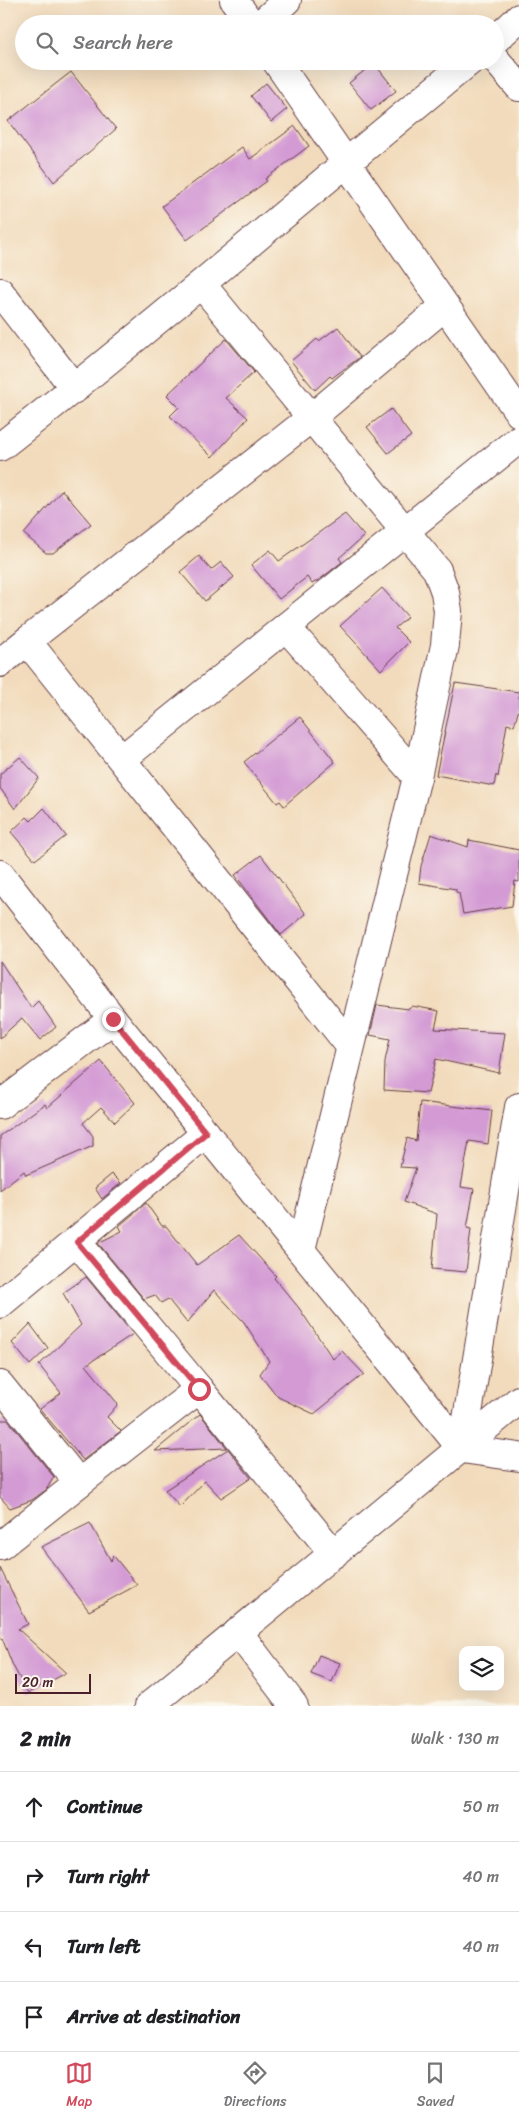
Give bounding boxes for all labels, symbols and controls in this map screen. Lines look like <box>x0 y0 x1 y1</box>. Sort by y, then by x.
search box <box>15 15 504 70</box>
text: Search here <box>73 26 173 59</box>
icon: search <box>33 29 61 57</box>
route end <box>102 1008 125 1031</box>
route start <box>188 1378 211 1401</box>
map controls <box>459 1646 504 1691</box>
button: layers <box>459 1646 504 1691</box>
text: 20 m <box>22 1670 53 1695</box>
scale bar <box>15 1671 91 1694</box>
text: 2 min <box>20 1720 71 1758</box>
text: Walk · 130 m <box>411 1724 499 1753</box>
text: Continue <box>67 1790 143 1823</box>
text: 50 m <box>463 1792 499 1821</box>
icon: ahead <box>20 1793 48 1821</box>
text: Turn right <box>67 1860 149 1893</box>
text: 40 m <box>462 1862 499 1891</box>
icon: right <box>20 1863 48 1891</box>
text: Turn left <box>67 1930 140 1963</box>
text: 40 m <box>462 1932 499 1961</box>
icon: left <box>20 1933 48 1961</box>
text: Arrive at destination <box>67 2000 240 2033</box>
icon: arrive <box>20 2003 48 2031</box>
tab: Map <box>65 2059 93 2114</box>
tab: Directions <box>224 2059 286 2114</box>
tab: Saved <box>417 2059 454 2114</box>

